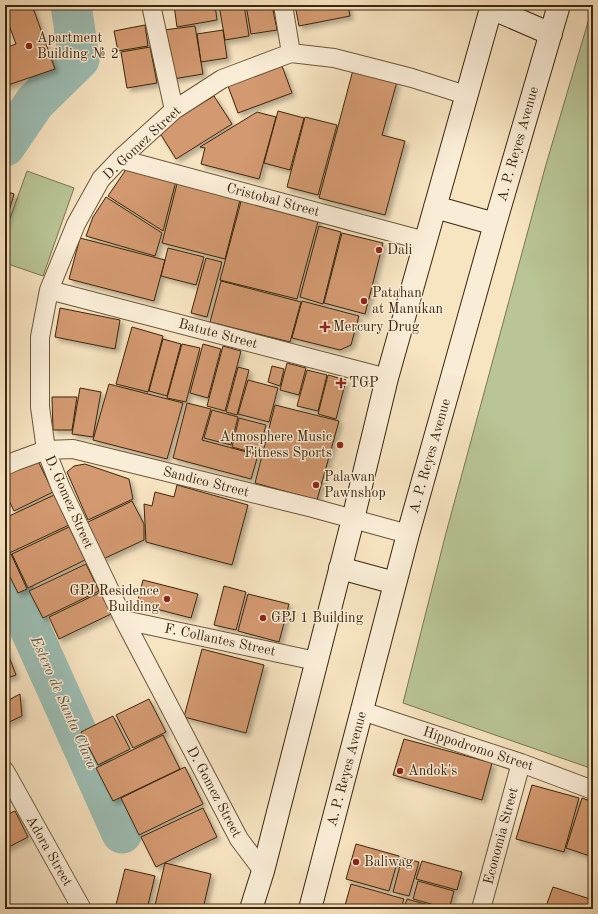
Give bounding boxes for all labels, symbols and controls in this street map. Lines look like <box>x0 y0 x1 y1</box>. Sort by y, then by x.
place label: Apartment Building № 2 <box>37 31 119 61</box>
marker: Apartment Building № 2 <box>24 41 34 51</box>
street label: A. P. Reyes Avenue <box>495 85 541 203</box>
street label: D. Gomez Street <box>100 104 184 182</box>
street label: Cristobal Street <box>225 181 321 219</box>
place label: Dali <box>387 243 413 257</box>
marker: Dali <box>374 245 384 255</box>
place label: Patahan at Manukan <box>372 286 444 316</box>
marker: Patahan at Manukan <box>359 296 369 306</box>
street label: Batute Street <box>177 317 259 351</box>
place label: Mercury Drug <box>333 320 420 334</box>
marker: Mercury Drug <box>320 322 330 332</box>
place label: TGP <box>349 376 379 390</box>
marker: TGP <box>336 378 346 388</box>
street label: A. P. Reyes Avenue <box>407 397 453 515</box>
place label: Atmosphere Music Fitness Sports <box>220 430 332 460</box>
marker: Atmosphere Music Fitness Sports <box>335 440 345 450</box>
street label: D. Gomez Street <box>42 453 96 551</box>
street label: Sandico Street <box>161 465 251 499</box>
place label: Palawan Pawnshop <box>324 470 386 500</box>
marker: Palawan Pawnshop <box>311 480 321 490</box>
place label: GPJ Residence Building <box>70 584 159 614</box>
marker: GPJ Residence Building <box>162 594 172 604</box>
place label: GPJ 1 Building <box>271 611 364 625</box>
marker: GPJ 1 Building <box>258 613 268 623</box>
street label: F. Collantes Street <box>163 621 277 659</box>
water label: Estero de Santa Clara <box>27 633 99 772</box>
street label: A. P. Reyes Avenue <box>325 710 369 828</box>
street label: Hippodromo Street <box>421 725 535 774</box>
street label: D. Gomez Street <box>184 744 244 840</box>
place label: Andok's <box>408 764 457 778</box>
marker: Andok's <box>395 766 405 776</box>
street label: Economia Street <box>481 786 521 886</box>
street label: Adora Street <box>23 813 75 889</box>
place label: Baliwag <box>364 855 413 869</box>
marker: Baliwag <box>351 857 361 867</box>

